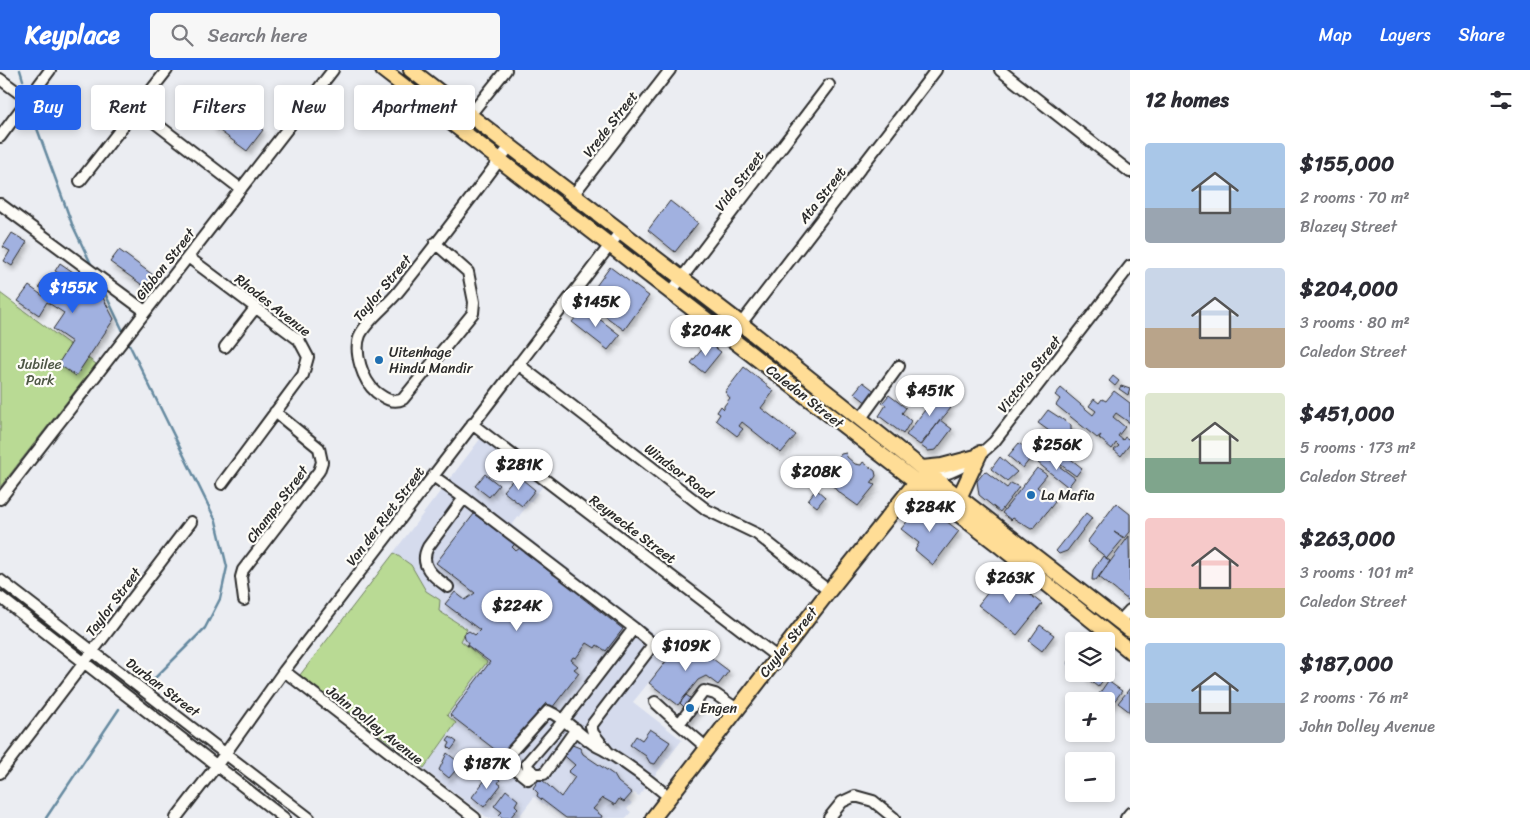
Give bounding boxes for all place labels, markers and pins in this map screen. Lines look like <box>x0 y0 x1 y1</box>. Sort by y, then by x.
pin: $155K <box>38 272 108 314</box>
pin: $145K <box>561 286 631 328</box>
pin: $204K <box>671 314 741 357</box>
place label: Uitenhage Hindu Mandir <box>389 340 474 381</box>
marker: Uitenhage Hindu Mandir <box>373 354 385 366</box>
pin: $451K <box>895 374 965 417</box>
pin: $256K <box>1022 428 1092 471</box>
pin: $281K <box>484 448 554 491</box>
pin: $208K <box>781 456 851 498</box>
place label: La Mafia <box>1041 483 1095 508</box>
marker: La Mafia <box>1025 489 1037 501</box>
pin: $284K <box>895 490 965 533</box>
pin: $263K <box>975 562 1045 604</box>
pin: $224K <box>482 590 552 632</box>
pin: $109K <box>651 630 721 672</box>
place label: Engen <box>700 696 738 721</box>
marker: Engen <box>684 702 696 714</box>
pin: $187K <box>452 748 522 790</box>

